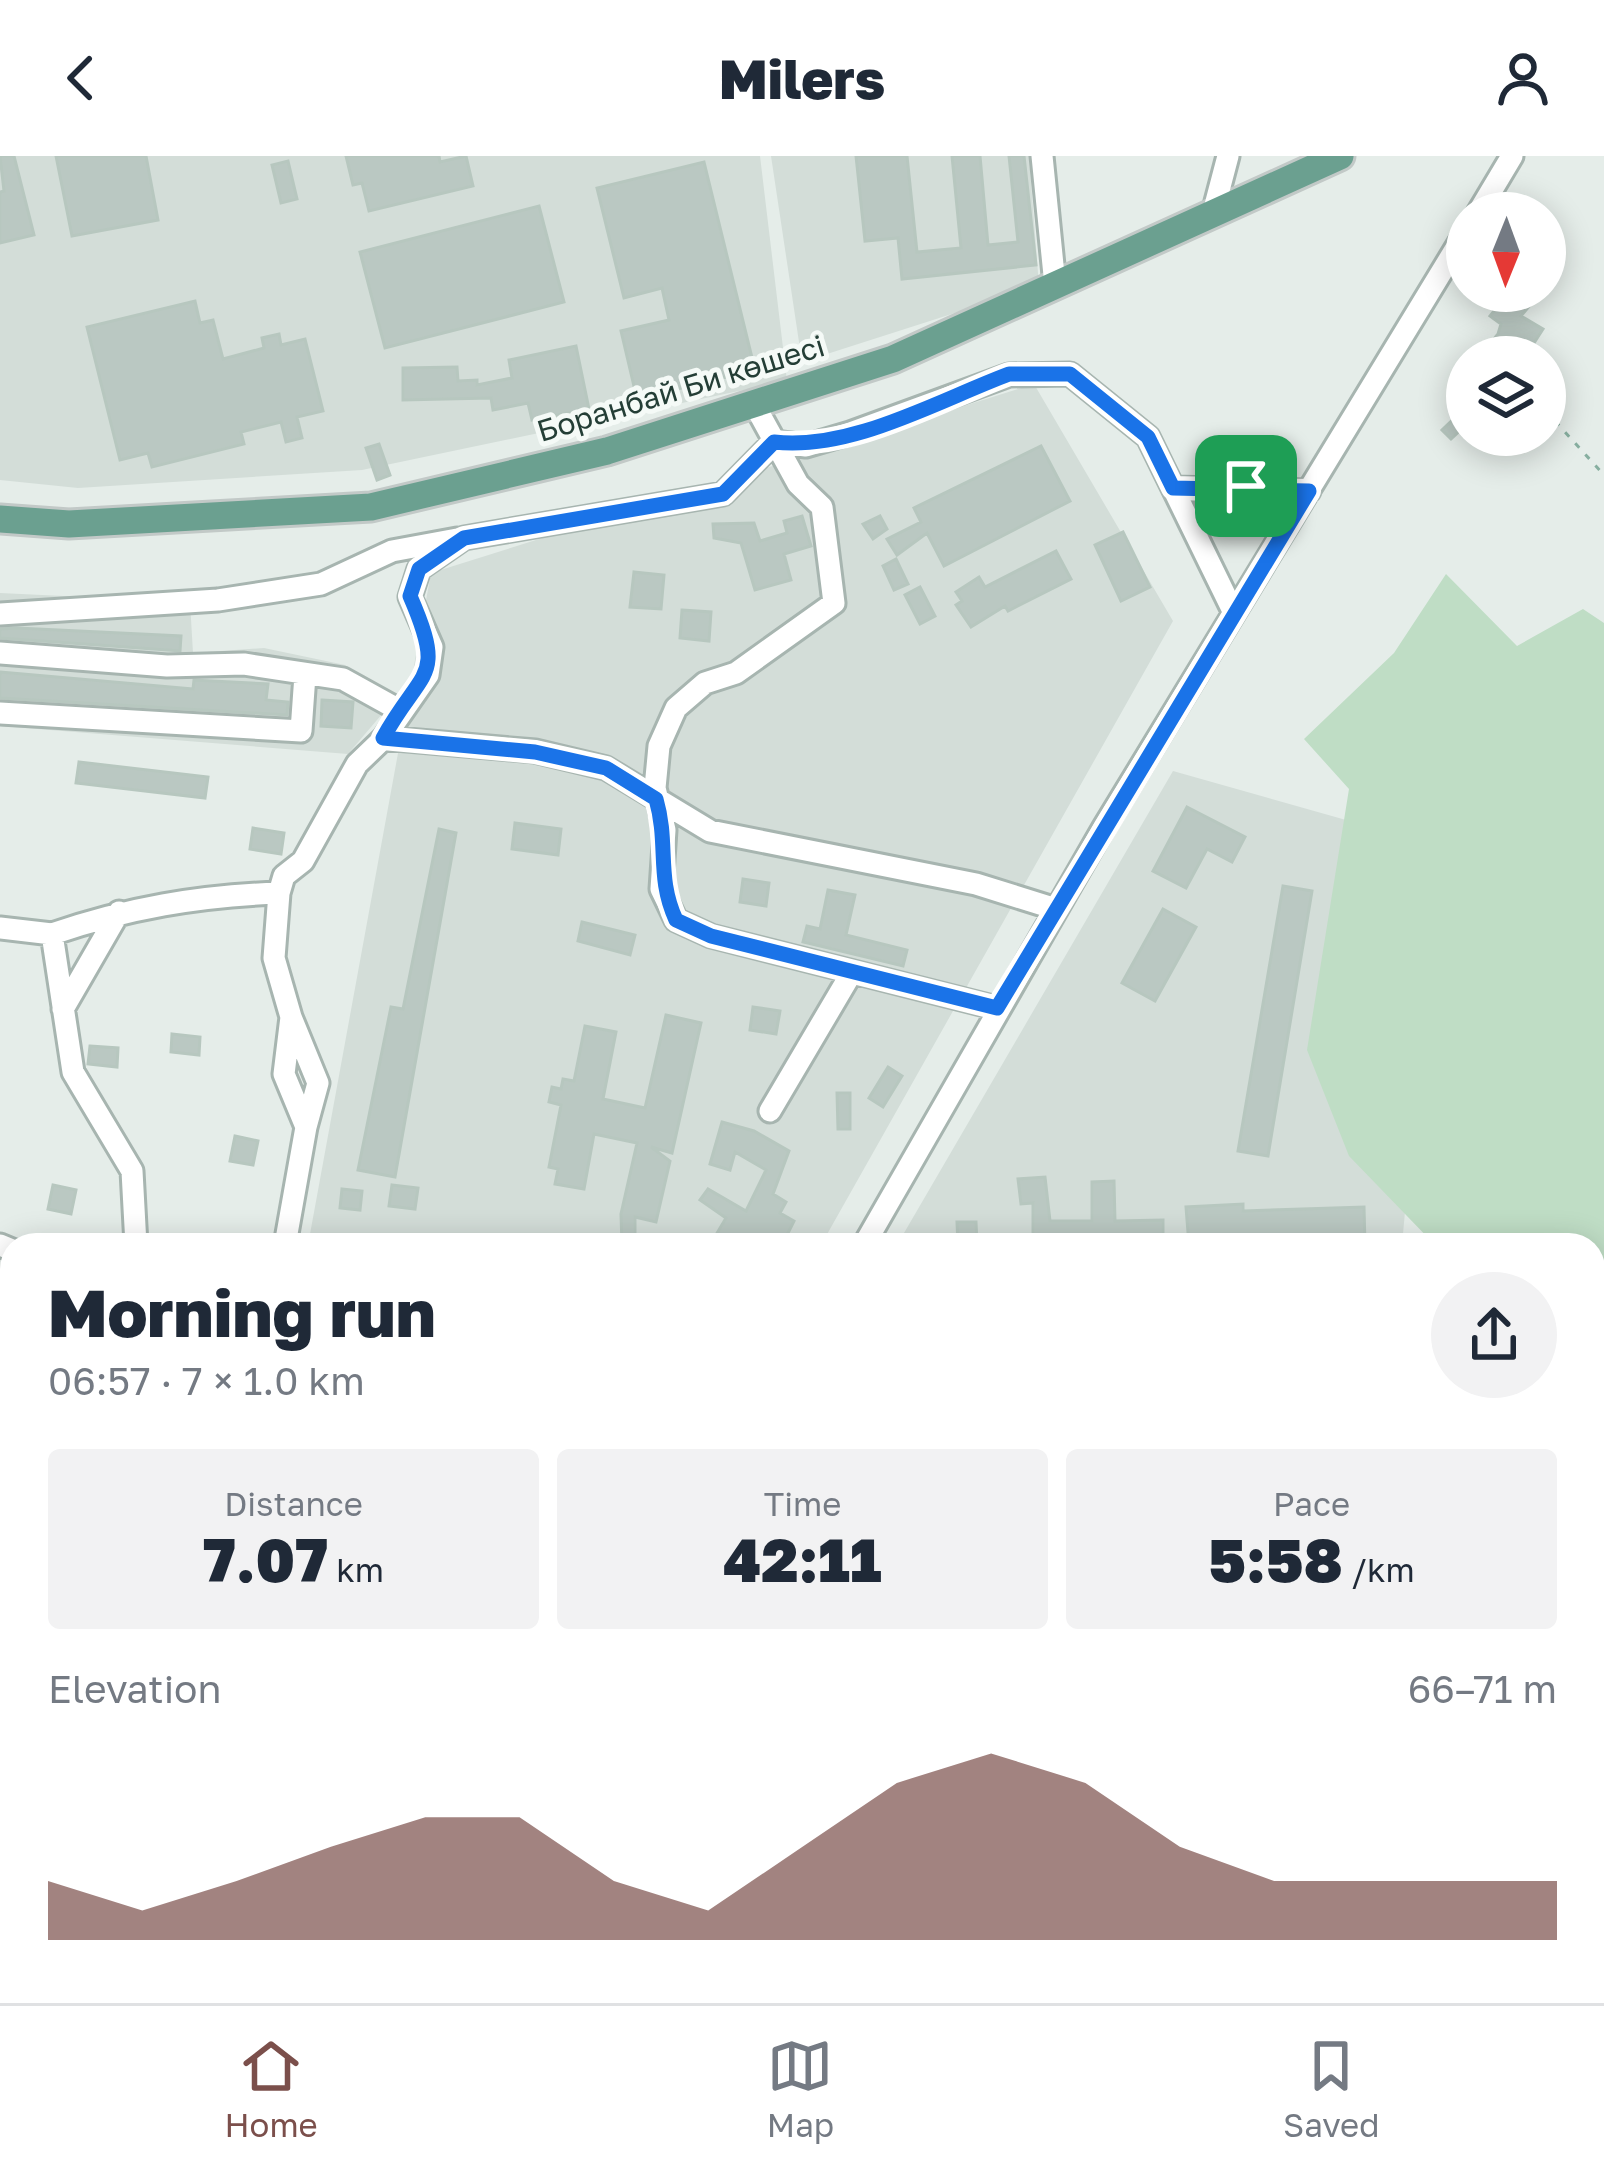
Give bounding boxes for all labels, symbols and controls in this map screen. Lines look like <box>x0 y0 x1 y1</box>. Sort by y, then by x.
icon: back <box>48 45 114 111</box>
icon: person <box>1490 45 1556 111</box>
text: Milers <box>719 46 885 111</box>
north arrow <box>1446 192 1566 312</box>
map controls <box>1446 192 1566 456</box>
street label: Боранбай Би көшесі <box>533 327 829 449</box>
button: layers <box>1446 336 1566 456</box>
pin <box>1195 435 1297 537</box>
icon: arrive <box>1213 453 1279 519</box>
text: Morning run <box>48 1272 436 1352</box>
button: share <box>1431 1272 1557 1398</box>
text: 06:57 · 7 × 1.0 km <box>48 1357 365 1404</box>
text: Distance <box>224 1484 363 1523</box>
text: Time <box>764 1484 841 1523</box>
text: Pace <box>1273 1484 1350 1523</box>
text: 7.07 <box>203 1523 328 1595</box>
text: 42:11 <box>723 1523 882 1595</box>
text: 5:58 <box>1208 1523 1343 1595</box>
text: km <box>328 1550 384 1589</box>
text: /km <box>1343 1550 1415 1589</box>
text: Elevation <box>48 1665 221 1712</box>
text: 66–71 m <box>1408 1665 1557 1712</box>
tab: Home <box>225 2033 318 2144</box>
tab: Map <box>767 2033 834 2144</box>
tab: Saved <box>1283 2033 1379 2144</box>

